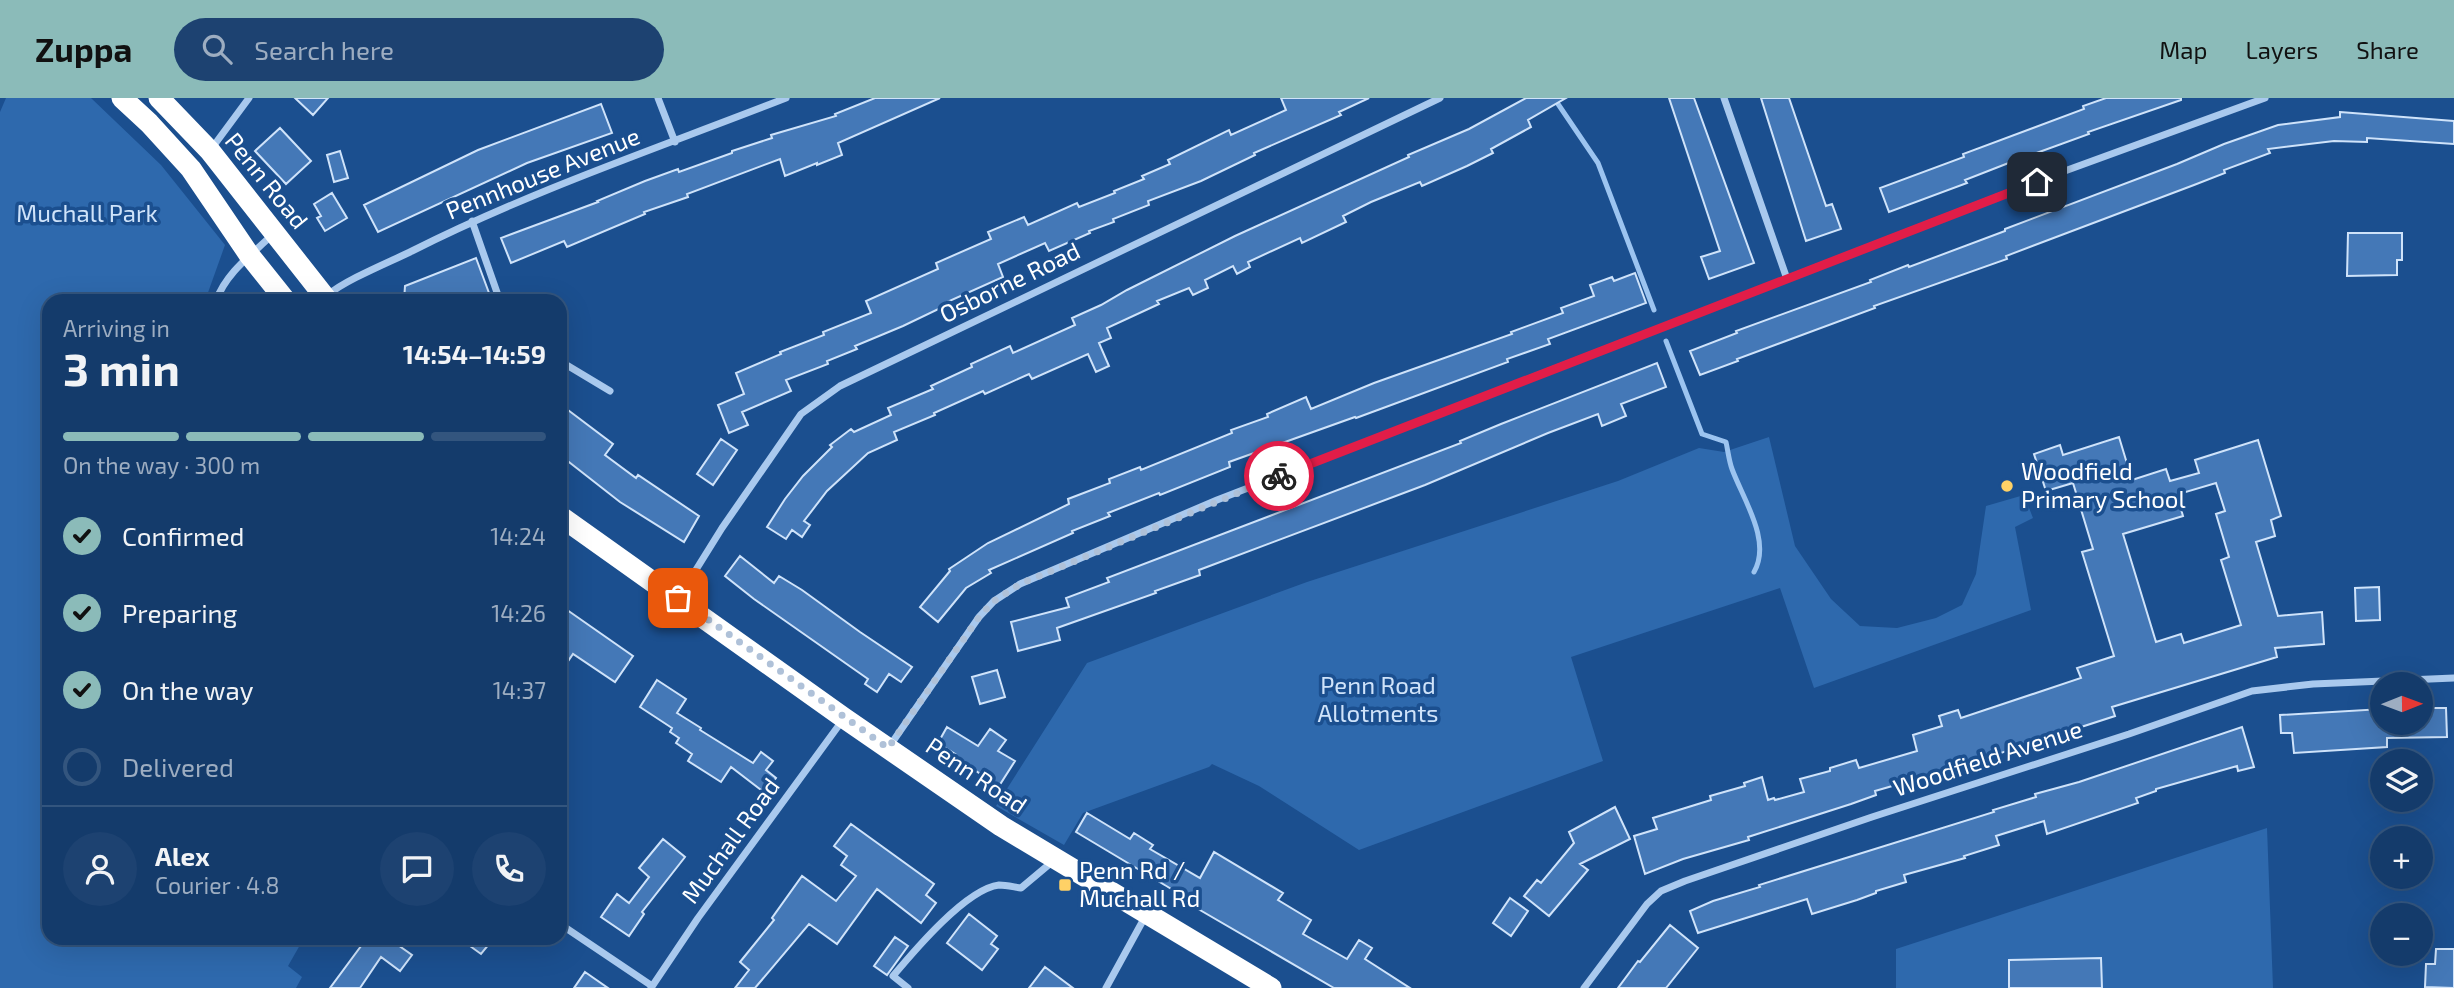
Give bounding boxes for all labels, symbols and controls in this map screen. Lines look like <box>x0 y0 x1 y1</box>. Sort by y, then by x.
search box <box>174 18 664 81</box>
text: Zuppa <box>35 29 132 69</box>
icon: search <box>198 30 236 68</box>
text: Search here <box>254 34 394 65</box>
text: Map <box>2159 35 2207 64</box>
text: Layers <box>2245 35 2318 64</box>
text: Share <box>2356 35 2419 64</box>
street label: Pennhouse Avenue <box>441 121 644 225</box>
street label: Penn Road <box>220 126 315 234</box>
pin <box>2007 152 2067 212</box>
icon: home <box>2018 163 2056 201</box>
park label: Muchall Park <box>16 198 158 227</box>
street label: Osborne Road <box>934 235 1084 328</box>
text: Arriving in <box>63 314 170 342</box>
text: 14:54–14:59 <box>403 338 546 369</box>
text: 3 min <box>63 340 180 395</box>
courier <box>1244 441 1314 511</box>
text: On the way · 300 m <box>63 451 260 479</box>
place label: Woodfield Primary School <box>2021 456 2186 513</box>
icon: bike <box>1260 457 1298 495</box>
marker: Woodfield Primary School <box>1999 478 2015 494</box>
icon: check <box>63 517 101 555</box>
text: Confirmed <box>122 520 245 551</box>
text: 14:24 <box>490 522 546 550</box>
pin <box>648 568 708 628</box>
icon: bag <box>659 579 697 617</box>
icon: check <box>63 594 101 632</box>
text: Preparing <box>122 597 237 628</box>
text: 14:26 <box>491 599 546 627</box>
park label: Penn Road Allotments <box>1317 670 1439 727</box>
icon: check <box>63 671 101 709</box>
north arrow <box>2370 672 2432 735</box>
map controls <box>2370 672 2433 966</box>
text: On the way <box>122 674 253 705</box>
text: 14:37 <box>493 676 546 704</box>
street label: Woodfield Avenue <box>1889 713 2086 802</box>
street label: Penn Road <box>921 730 1033 819</box>
button: layers <box>2370 749 2433 812</box>
text: Delivered <box>122 751 234 782</box>
street label: Muchall Road <box>675 772 785 908</box>
button: + <box>2370 826 2433 889</box>
button: person <box>63 832 137 906</box>
button: chat <box>380 832 454 906</box>
button: phone <box>472 832 546 906</box>
text: Alex <box>155 840 210 871</box>
place label: Penn Rd / Muchall Rd <box>1079 855 1200 912</box>
text: Courier · 4.8 <box>155 871 279 899</box>
marker: Penn Rd / Muchall Rd <box>1057 877 1073 893</box>
button: − <box>2370 903 2433 966</box>

